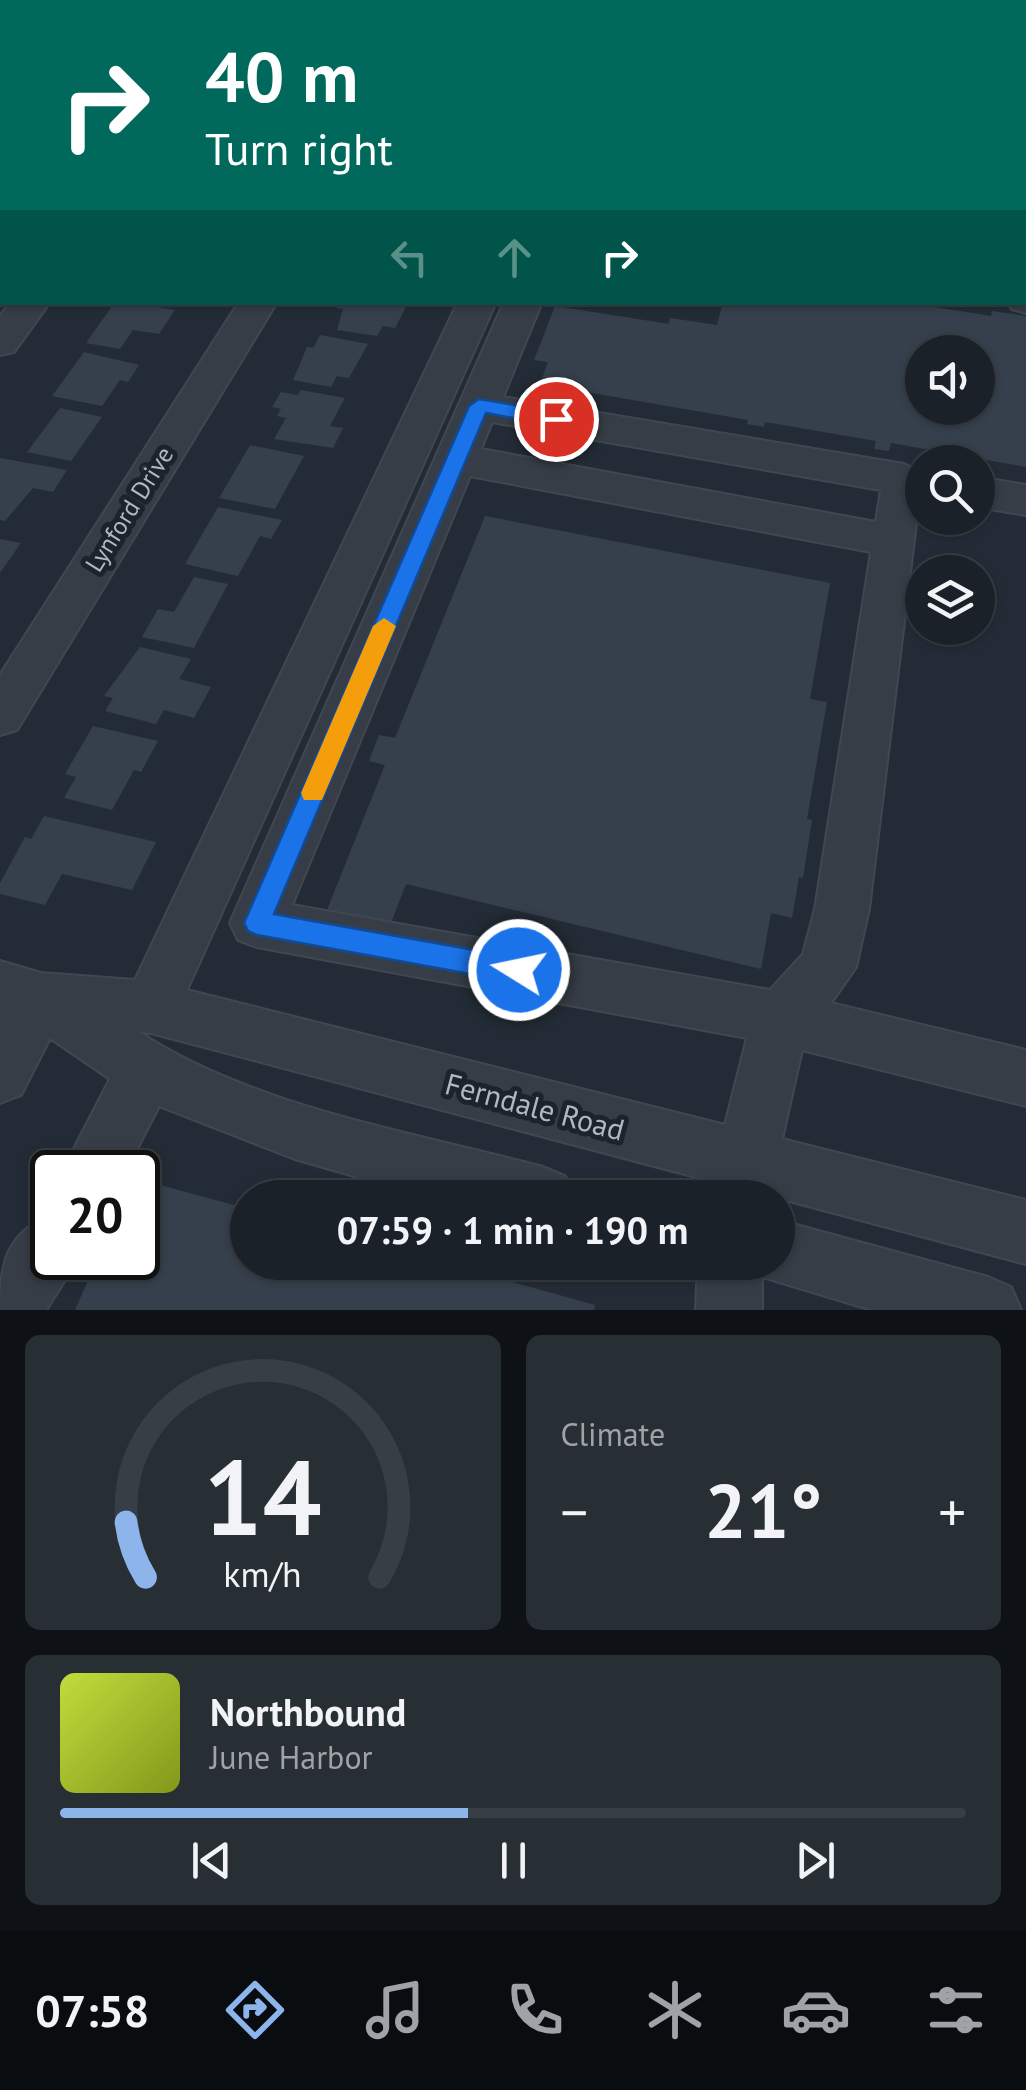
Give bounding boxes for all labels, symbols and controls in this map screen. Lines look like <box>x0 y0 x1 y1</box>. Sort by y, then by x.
text: 40 m <box>205 31 358 121</box>
icon: right <box>40 40 170 170</box>
text: Turn right <box>205 119 393 177</box>
icon: left <box>382 230 437 285</box>
icon: ahead <box>487 230 542 285</box>
icon: right <box>592 230 647 285</box>
map controls <box>905 335 995 645</box>
button: sound <box>905 335 995 425</box>
pin <box>514 377 599 462</box>
icon: arrive <box>529 392 584 447</box>
street label: Lynford Drive <box>78 440 180 578</box>
button: search <box>905 445 995 535</box>
button: layers <box>905 555 995 645</box>
position arrow <box>467 918 571 1022</box>
street label: Ferndale Road <box>441 1063 629 1149</box>
speed limit sign: 20 <box>30 1150 160 1280</box>
text: 07:59 · 1 min · 190 m <box>337 1205 688 1254</box>
text: Climate <box>561 1413 665 1455</box>
text: 14 <box>204 1429 322 1564</box>
text: 21° <box>704 1462 822 1559</box>
text: − <box>561 1476 588 1547</box>
text: + <box>938 1476 966 1547</box>
text: km/h <box>224 1551 302 1597</box>
text: Northbound <box>210 1687 406 1736</box>
text: June Harbor <box>210 1736 372 1778</box>
icon: previous <box>184 1833 239 1888</box>
icon: pause <box>486 1833 541 1888</box>
icon: next <box>788 1833 843 1888</box>
icon: directions <box>220 1975 290 2045</box>
icon: music <box>360 1975 430 2045</box>
icon: phone <box>500 1975 570 2045</box>
icon: climate <box>640 1975 710 2045</box>
icon: car <box>781 1975 851 2045</box>
icon: filters <box>921 1975 991 2045</box>
text: 07:58 <box>35 1981 149 2039</box>

